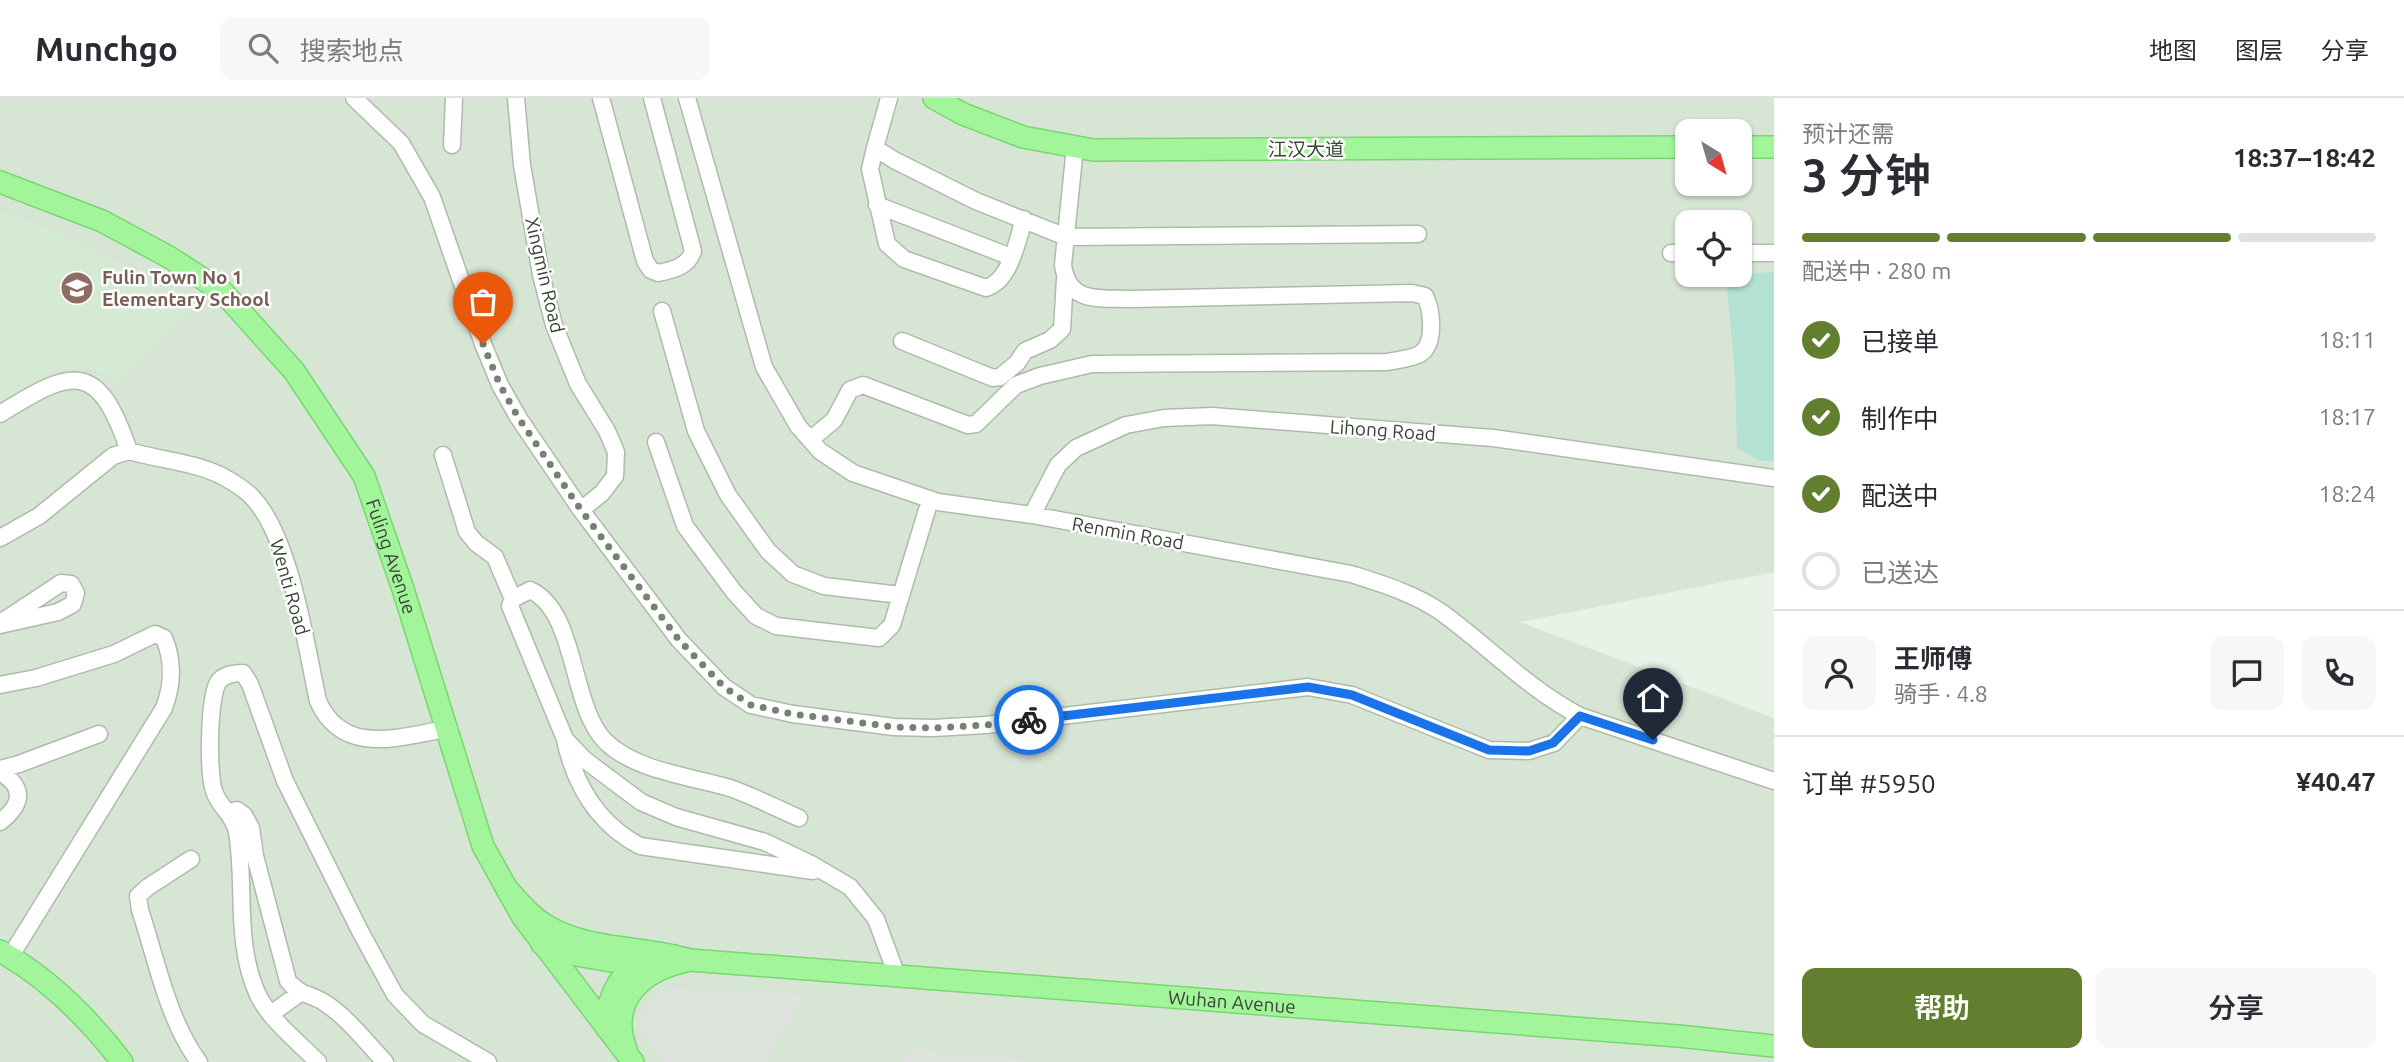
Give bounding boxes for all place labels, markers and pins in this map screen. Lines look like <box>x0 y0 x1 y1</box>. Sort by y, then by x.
place label: Fulin Town No 1 Elementary School <box>102 266 270 310</box>
school or university icon: Fulin Town No 1 Elementary School <box>58 269 96 307</box>
pin <box>453 272 513 344</box>
pin <box>1623 668 1683 740</box>

